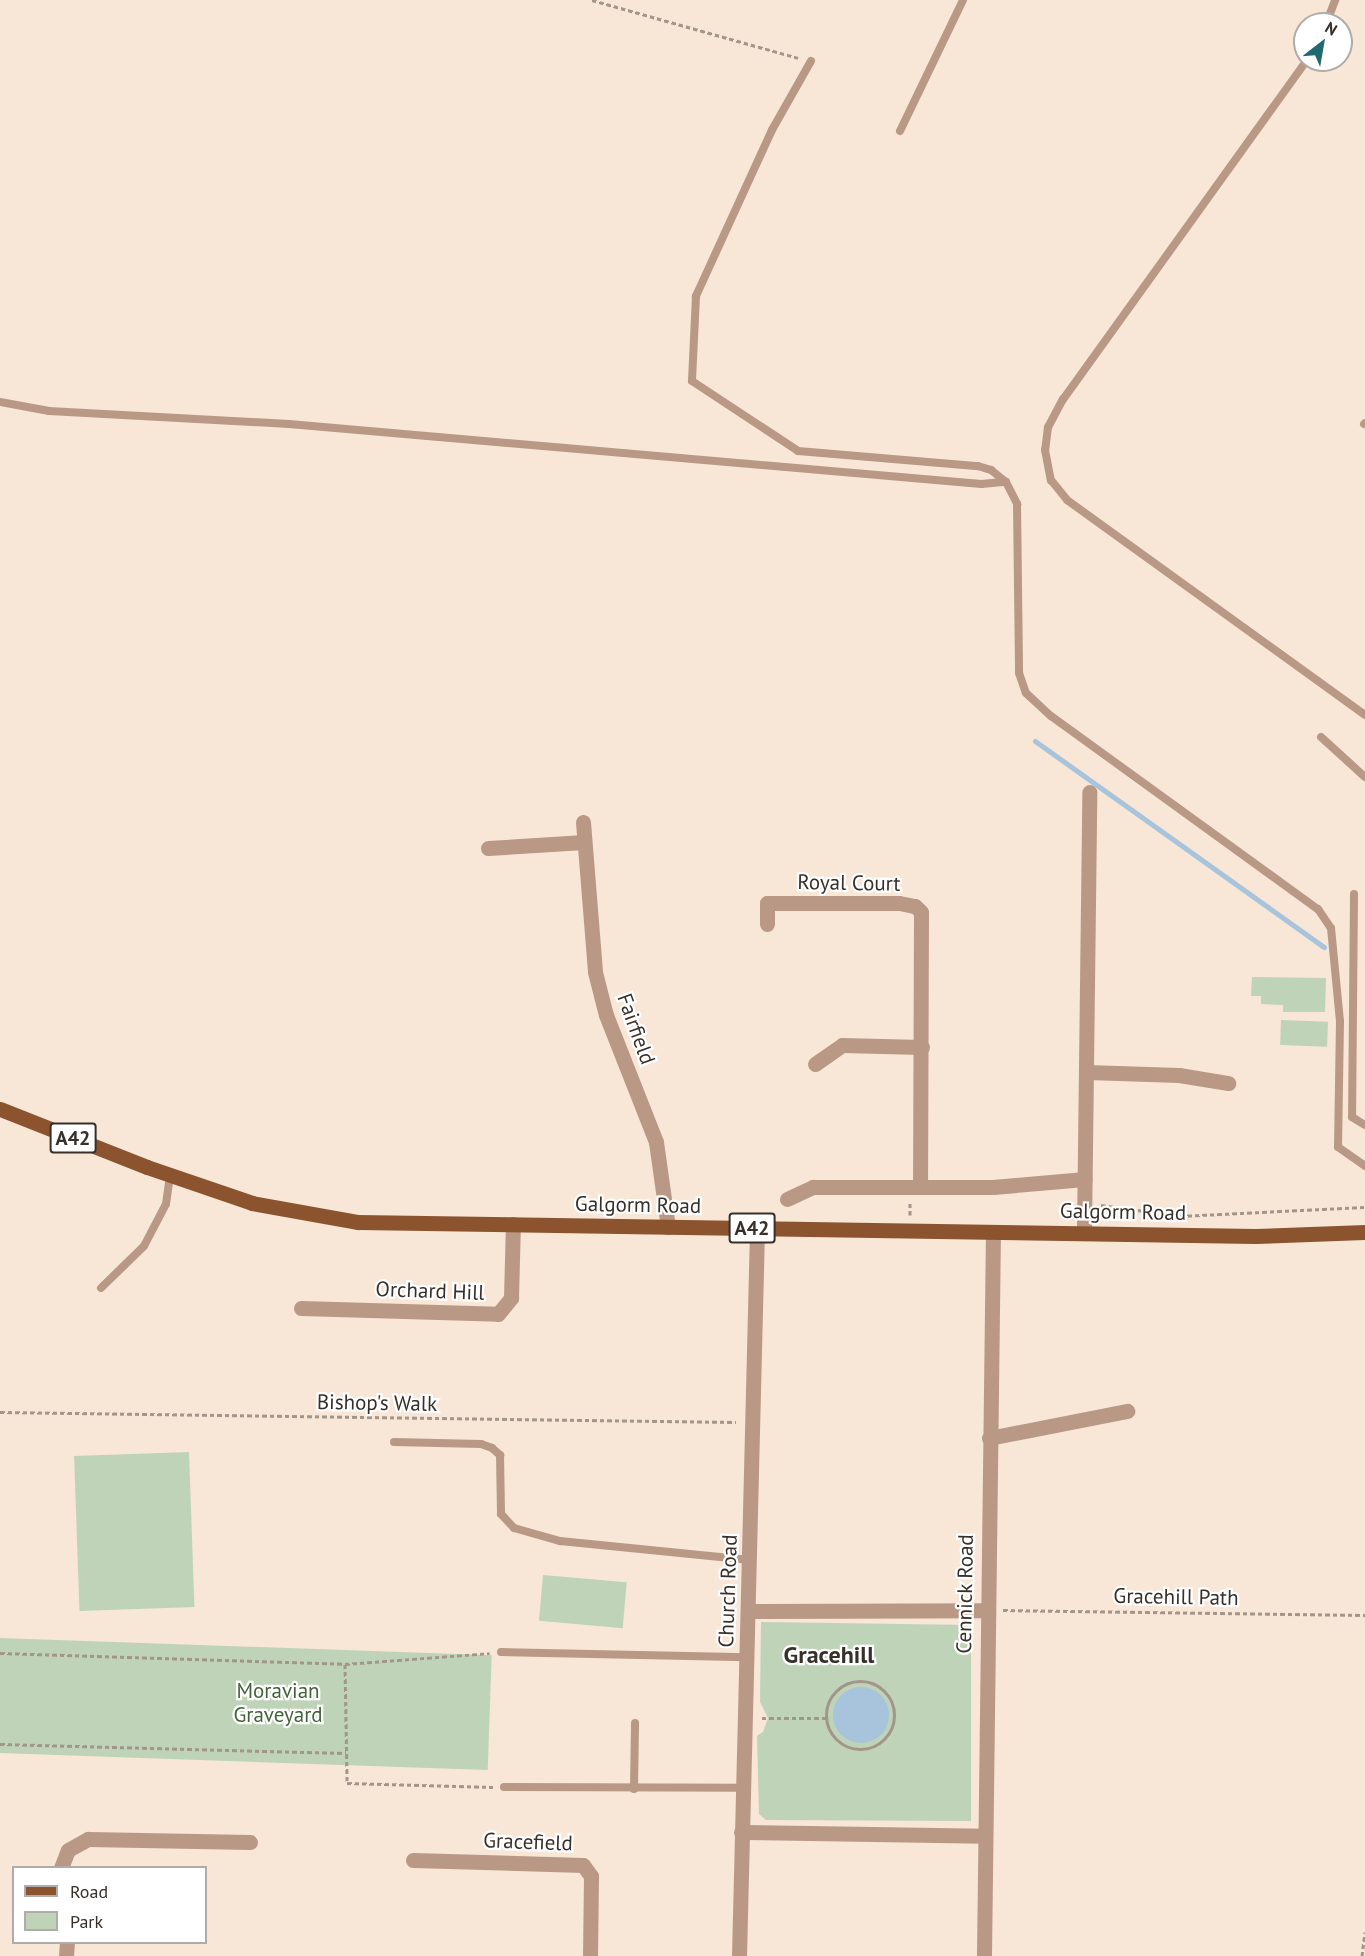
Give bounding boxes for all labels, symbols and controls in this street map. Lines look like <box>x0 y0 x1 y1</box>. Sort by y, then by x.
north arrow <box>1293 12 1353 72</box>
text: N <box>1322 17 1341 40</box>
street label: Royal Court <box>797 870 901 896</box>
street label: Fairfield <box>612 990 660 1068</box>
road number: A42 <box>49 1121 97 1155</box>
street label: Galgorm Road <box>575 1191 701 1219</box>
street label: Galgorm Road <box>1060 1198 1186 1226</box>
road number: A42 <box>728 1211 776 1245</box>
street label: Orchard Hill <box>375 1277 485 1305</box>
street label: Bishop's Walk <box>316 1389 438 1417</box>
street label: Church Road <box>713 1534 743 1648</box>
street label: Cennick Road <box>951 1534 979 1654</box>
street label: Gracehill Path <box>1113 1583 1239 1611</box>
district label: Gracehill <box>784 1641 874 1669</box>
park label: Moravian Graveyard <box>233 1678 323 1728</box>
street label: Gracefield <box>483 1828 573 1856</box>
legend <box>12 1866 207 1944</box>
text: Road <box>70 1880 108 1903</box>
text: Park <box>70 1910 103 1933</box>

